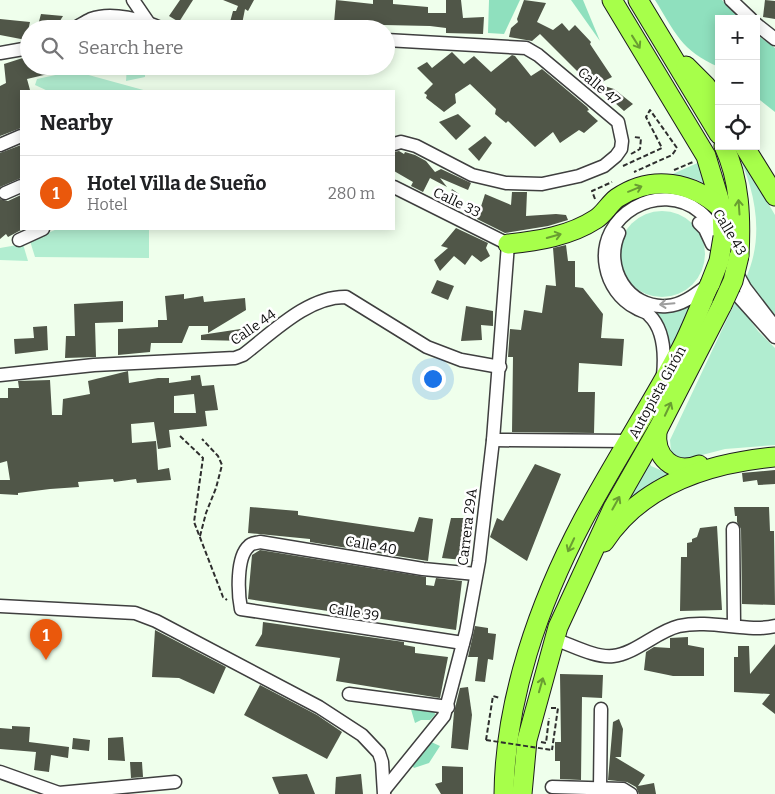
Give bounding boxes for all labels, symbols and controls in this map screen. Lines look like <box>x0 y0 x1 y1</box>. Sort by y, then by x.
map controls <box>715 15 760 150</box>
button: + <box>715 15 760 60</box>
search box <box>20 20 395 75</box>
icon: search <box>38 34 66 62</box>
one-way arrow <box>632 34 642 48</box>
text: Search here <box>78 36 183 59</box>
button: − <box>715 60 760 105</box>
street label: Calle 47 <box>574 64 623 109</box>
button: locate <box>715 105 760 150</box>
text: Nearby <box>40 110 113 136</box>
text: Hotel Villa de Sueño <box>87 172 266 195</box>
text: 1 <box>53 184 59 203</box>
text: 280 m <box>328 184 375 203</box>
street label: Calle 33 <box>430 184 483 221</box>
one-way arrow <box>627 184 642 193</box>
text: Hotel <box>87 195 128 214</box>
one-way arrow <box>734 199 744 215</box>
street label: Calle 43 <box>709 206 750 259</box>
one-way arrow <box>546 231 562 240</box>
one-way arrow <box>660 300 676 309</box>
street label: Calle 44 <box>227 306 279 349</box>
street label: Autopista Girón <box>625 343 690 441</box>
your location <box>420 366 446 392</box>
one-way arrow <box>663 401 673 416</box>
street label: Carrera 29A <box>454 487 481 567</box>
one-way arrow <box>611 495 621 510</box>
street label: Calle 40 <box>344 533 398 558</box>
one-way arrow <box>566 537 576 552</box>
street label: Calle 39 <box>327 600 380 625</box>
pin: 1 <box>30 619 62 660</box>
one-way arrow <box>537 677 546 693</box>

